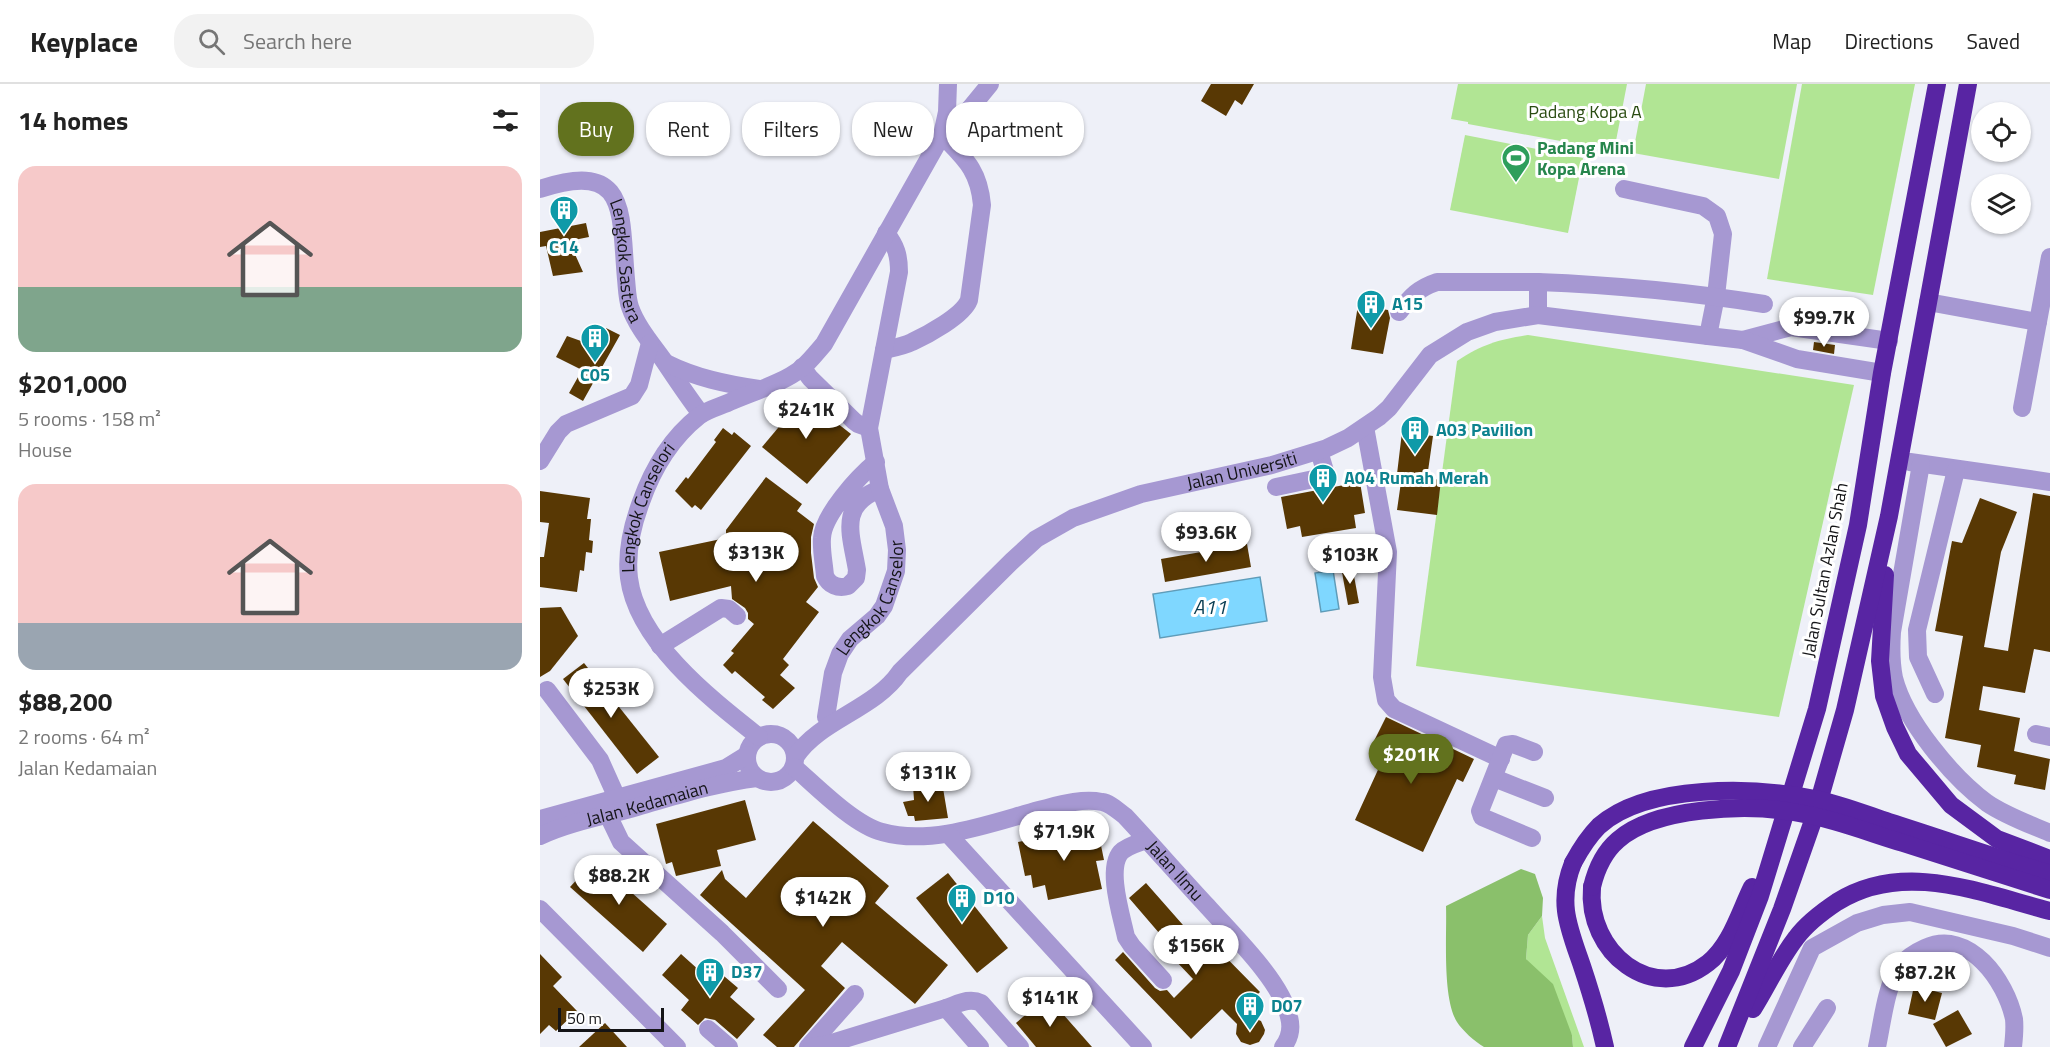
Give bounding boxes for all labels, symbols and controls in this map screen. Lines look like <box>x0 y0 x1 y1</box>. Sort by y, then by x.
search box <box>174 14 594 68</box>
text: Keyplace <box>30 20 138 63</box>
text: Search here <box>243 24 352 58</box>
icon: search <box>195 25 228 58</box>
text: Map <box>1772 25 1812 57</box>
text: Directions <box>1845 25 1934 57</box>
text: Saved <box>1967 25 2020 57</box>
park label: Padang Kopa A <box>1528 98 1642 125</box>
text: 14 homes <box>18 101 128 140</box>
chip: Buy <box>558 102 634 156</box>
chip: Rent <box>646 102 730 156</box>
chip: Filters <box>742 102 840 156</box>
chip: New <box>852 102 934 156</box>
chip: Apartment <box>946 102 1084 156</box>
map controls <box>1971 102 2031 234</box>
button: locate <box>1971 102 2031 162</box>
icon: filters <box>489 104 522 137</box>
place label: Padang Mini Kopa Arena <box>1537 134 1634 182</box>
sports icon: Padang Mini Kopa Arena <box>1500 142 1532 184</box>
button: layers <box>1971 174 2031 234</box>
building icon: C14 <box>548 194 580 236</box>
street label: Lengkok Sastera <box>603 195 649 328</box>
icon: home <box>216 205 324 313</box>
place label: C14 <box>549 233 579 260</box>
building icon: A15 <box>1355 288 1387 330</box>
place label: A15 <box>1392 290 1423 317</box>
pin: $99.7K <box>1775 297 1873 348</box>
text: $99.7K <box>1793 301 1855 332</box>
building icon: C05 <box>579 322 611 364</box>
place label: C05 <box>580 361 610 388</box>
text: $201,000 <box>18 364 127 403</box>
pin: $241K <box>764 389 848 440</box>
text: $241K <box>778 393 834 424</box>
text: 5 rooms · 158 m² <box>18 403 161 434</box>
building icon: A03 Pavilion <box>1399 414 1431 456</box>
place label: A03 Pavilion <box>1436 416 1533 443</box>
text: House <box>18 434 72 465</box>
street label: Lengkok Canselori <box>614 436 681 573</box>
street label: Jalan Universiti <box>1184 444 1300 497</box>
building icon: A04 Rumah Merah <box>1307 462 1339 504</box>
place label: A04 Rumah Merah <box>1344 464 1489 491</box>
street label: Jalan Sultan Azlan Shah <box>1794 480 1855 659</box>
pin: $93.6K <box>1157 512 1255 563</box>
text: $93.6K <box>1175 516 1237 547</box>
icon: home <box>216 523 324 631</box>
pin: $313K <box>714 532 798 583</box>
pin: $103K <box>1308 534 1392 585</box>
text: $313K <box>728 536 784 567</box>
text: $103K <box>1322 538 1378 569</box>
street label: Lengkok Canselor <box>829 539 910 661</box>
water label: A11 <box>1193 591 1227 622</box>
pin: $253K <box>569 668 653 719</box>
text: $253K <box>583 672 639 703</box>
text: $88,200 <box>18 682 112 721</box>
text: 2 rooms · 64 m² <box>18 721 150 752</box>
pin: $201K <box>1369 734 1453 785</box>
text: $201K <box>1383 738 1439 769</box>
text: Jalan Kedamaian <box>18 752 157 783</box>
pin: $131K <box>886 752 970 803</box>
text: $131K <box>900 756 956 787</box>
street label: Jalan Kedamaian <box>583 774 711 833</box>
pin: $71.9K <box>1015 811 1113 862</box>
text: $71.9K <box>1033 815 1095 846</box>
street label: Jalan Ilmu <box>1140 834 1210 907</box>
pin: $88.2K <box>570 855 668 906</box>
text: $88.2K <box>588 859 650 890</box>
pin: $142K <box>781 877 865 928</box>
text: $142K <box>795 881 851 912</box>
building icon: D10 <box>946 882 978 924</box>
place label: D10 <box>983 884 1015 911</box>
pin: $156K <box>1154 925 1238 976</box>
text: $156K <box>1168 929 1224 960</box>
pin: $87.2K <box>1876 952 1974 1003</box>
building icon: D37 <box>694 956 726 998</box>
text: $87.2K <box>1894 956 1956 987</box>
place label: D37 <box>731 958 763 985</box>
pin: $141K <box>1008 977 1092 1028</box>
text: $141K <box>1022 981 1078 1012</box>
building icon: D07 <box>1234 990 1266 1032</box>
place label: D07 <box>1271 992 1303 1019</box>
scale bar <box>558 1005 664 1032</box>
text: 50 m <box>567 1006 602 1030</box>

